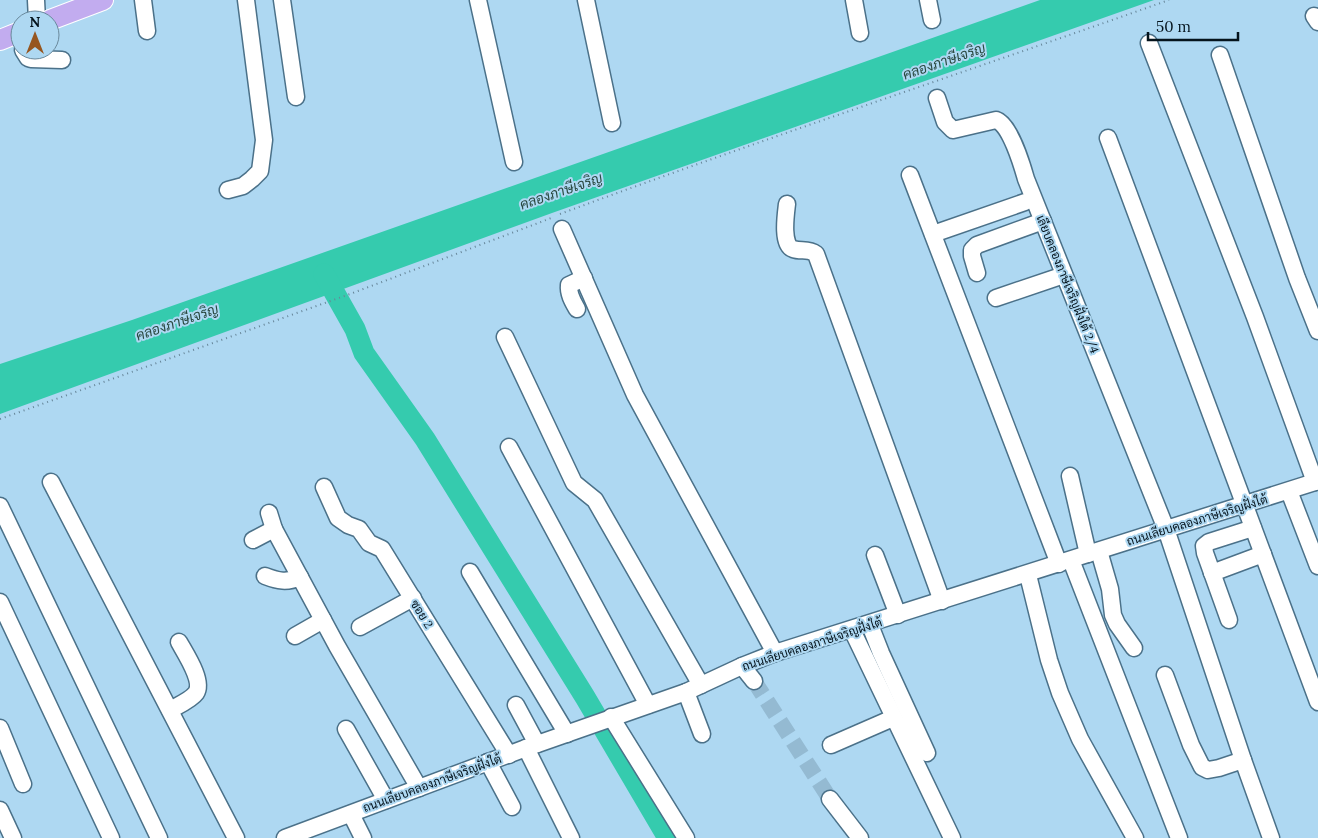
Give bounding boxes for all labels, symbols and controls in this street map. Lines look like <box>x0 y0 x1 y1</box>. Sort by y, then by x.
north arrow <box>10 10 60 60</box>
scale bar <box>1148 10 1238 42</box>
text: N <box>30 13 41 31</box>
text: 50 m <box>1156 17 1191 36</box>
water label: คลองภาษีเจริญ <box>900 38 988 84</box>
water label: คลองภาษีเจริญ <box>517 168 605 214</box>
street label: เลียบคลองภาษีเจริญฝั่งใต้ 2/4 <box>1032 212 1105 356</box>
water label: คลองภาษีเจริญ <box>133 299 221 345</box>
street label: ถนนเลียบคลองภาษีเจริญฝั่งใต้ <box>1124 489 1270 549</box>
street label: ซอย 2 <box>407 597 437 631</box>
street label: ถนนเลียบคลองภาษีเจริญฝั่งใต้ <box>739 611 885 674</box>
street label: ถนนเลียบคลองภาษีเจริญฝั่งใต้ <box>360 748 504 815</box>

